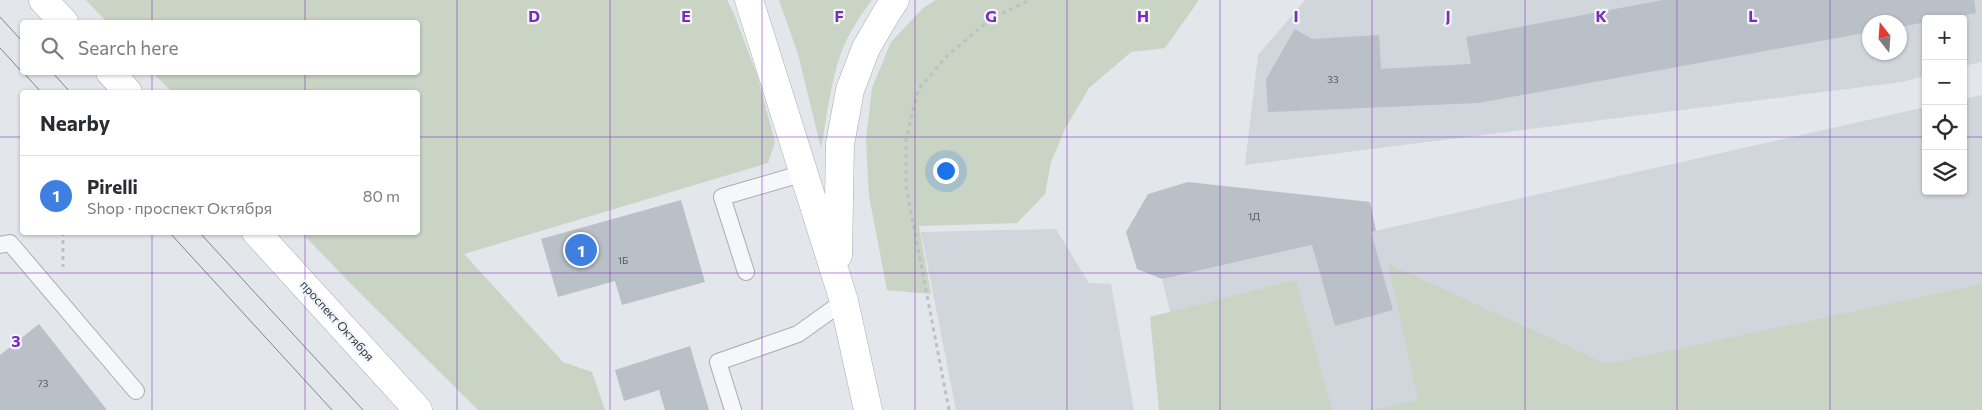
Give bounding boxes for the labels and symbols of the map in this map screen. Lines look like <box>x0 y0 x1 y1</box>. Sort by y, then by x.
text: D <box>528 6 540 25</box>
text: E <box>681 6 691 25</box>
text: F <box>834 6 844 25</box>
text: G <box>985 6 997 25</box>
text: H <box>1137 6 1149 25</box>
text: I <box>1293 6 1299 25</box>
text: J <box>1445 6 1451 25</box>
text: K <box>1595 6 1607 25</box>
text: L <box>1748 6 1758 25</box>
north arrow <box>1862 15 1907 60</box>
house number: 33 <box>1327 73 1339 85</box>
your location <box>933 158 959 184</box>
house number: 1Д <box>1248 210 1260 222</box>
pin: 1 <box>565 231 597 269</box>
house number: 1Б <box>618 254 628 266</box>
street label: проспект Октября <box>298 277 377 363</box>
text: 3 <box>11 331 21 350</box>
house number: 73 <box>38 377 49 389</box>

